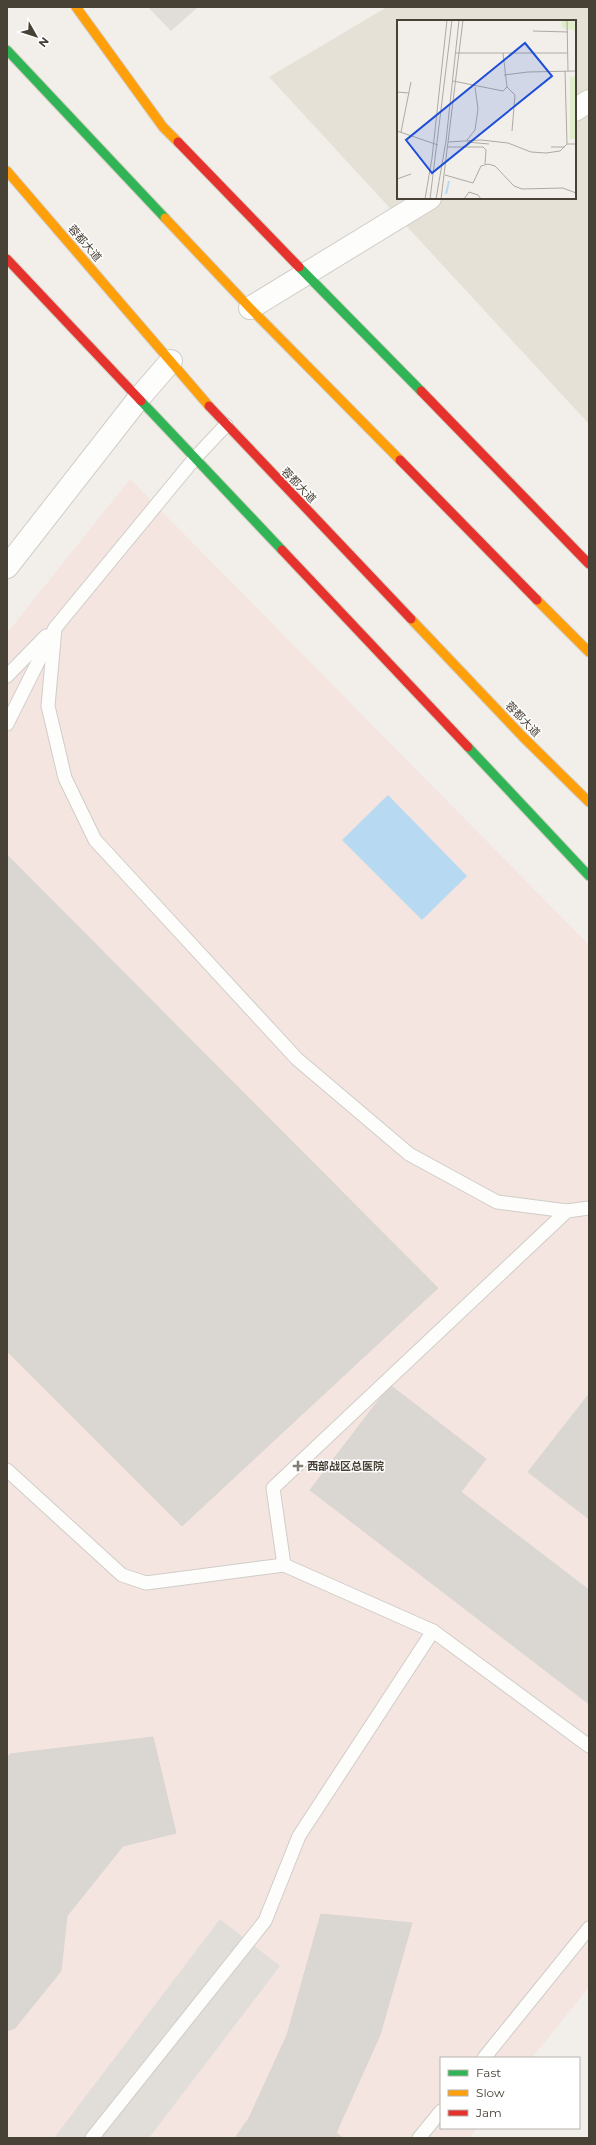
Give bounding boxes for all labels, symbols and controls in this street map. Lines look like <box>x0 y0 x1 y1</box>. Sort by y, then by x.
north arrow <box>16 16 56 56</box>
inset map <box>397 20 576 199</box>
text: N <box>36 34 52 50</box>
street label: 蓉都大道 <box>65 222 105 264</box>
street label: 蓉都大道 <box>279 464 319 506</box>
street label: 蓉都大道 <box>503 698 543 740</box>
place label: 西部战区总医院 <box>307 1459 384 1473</box>
marker: 西部战区总医院 <box>292 1460 304 1472</box>
legend <box>440 2057 580 2129</box>
text: Fast <box>476 2065 501 2080</box>
text: Slow <box>476 2085 505 2100</box>
text: Jam <box>475 2105 502 2120</box>

